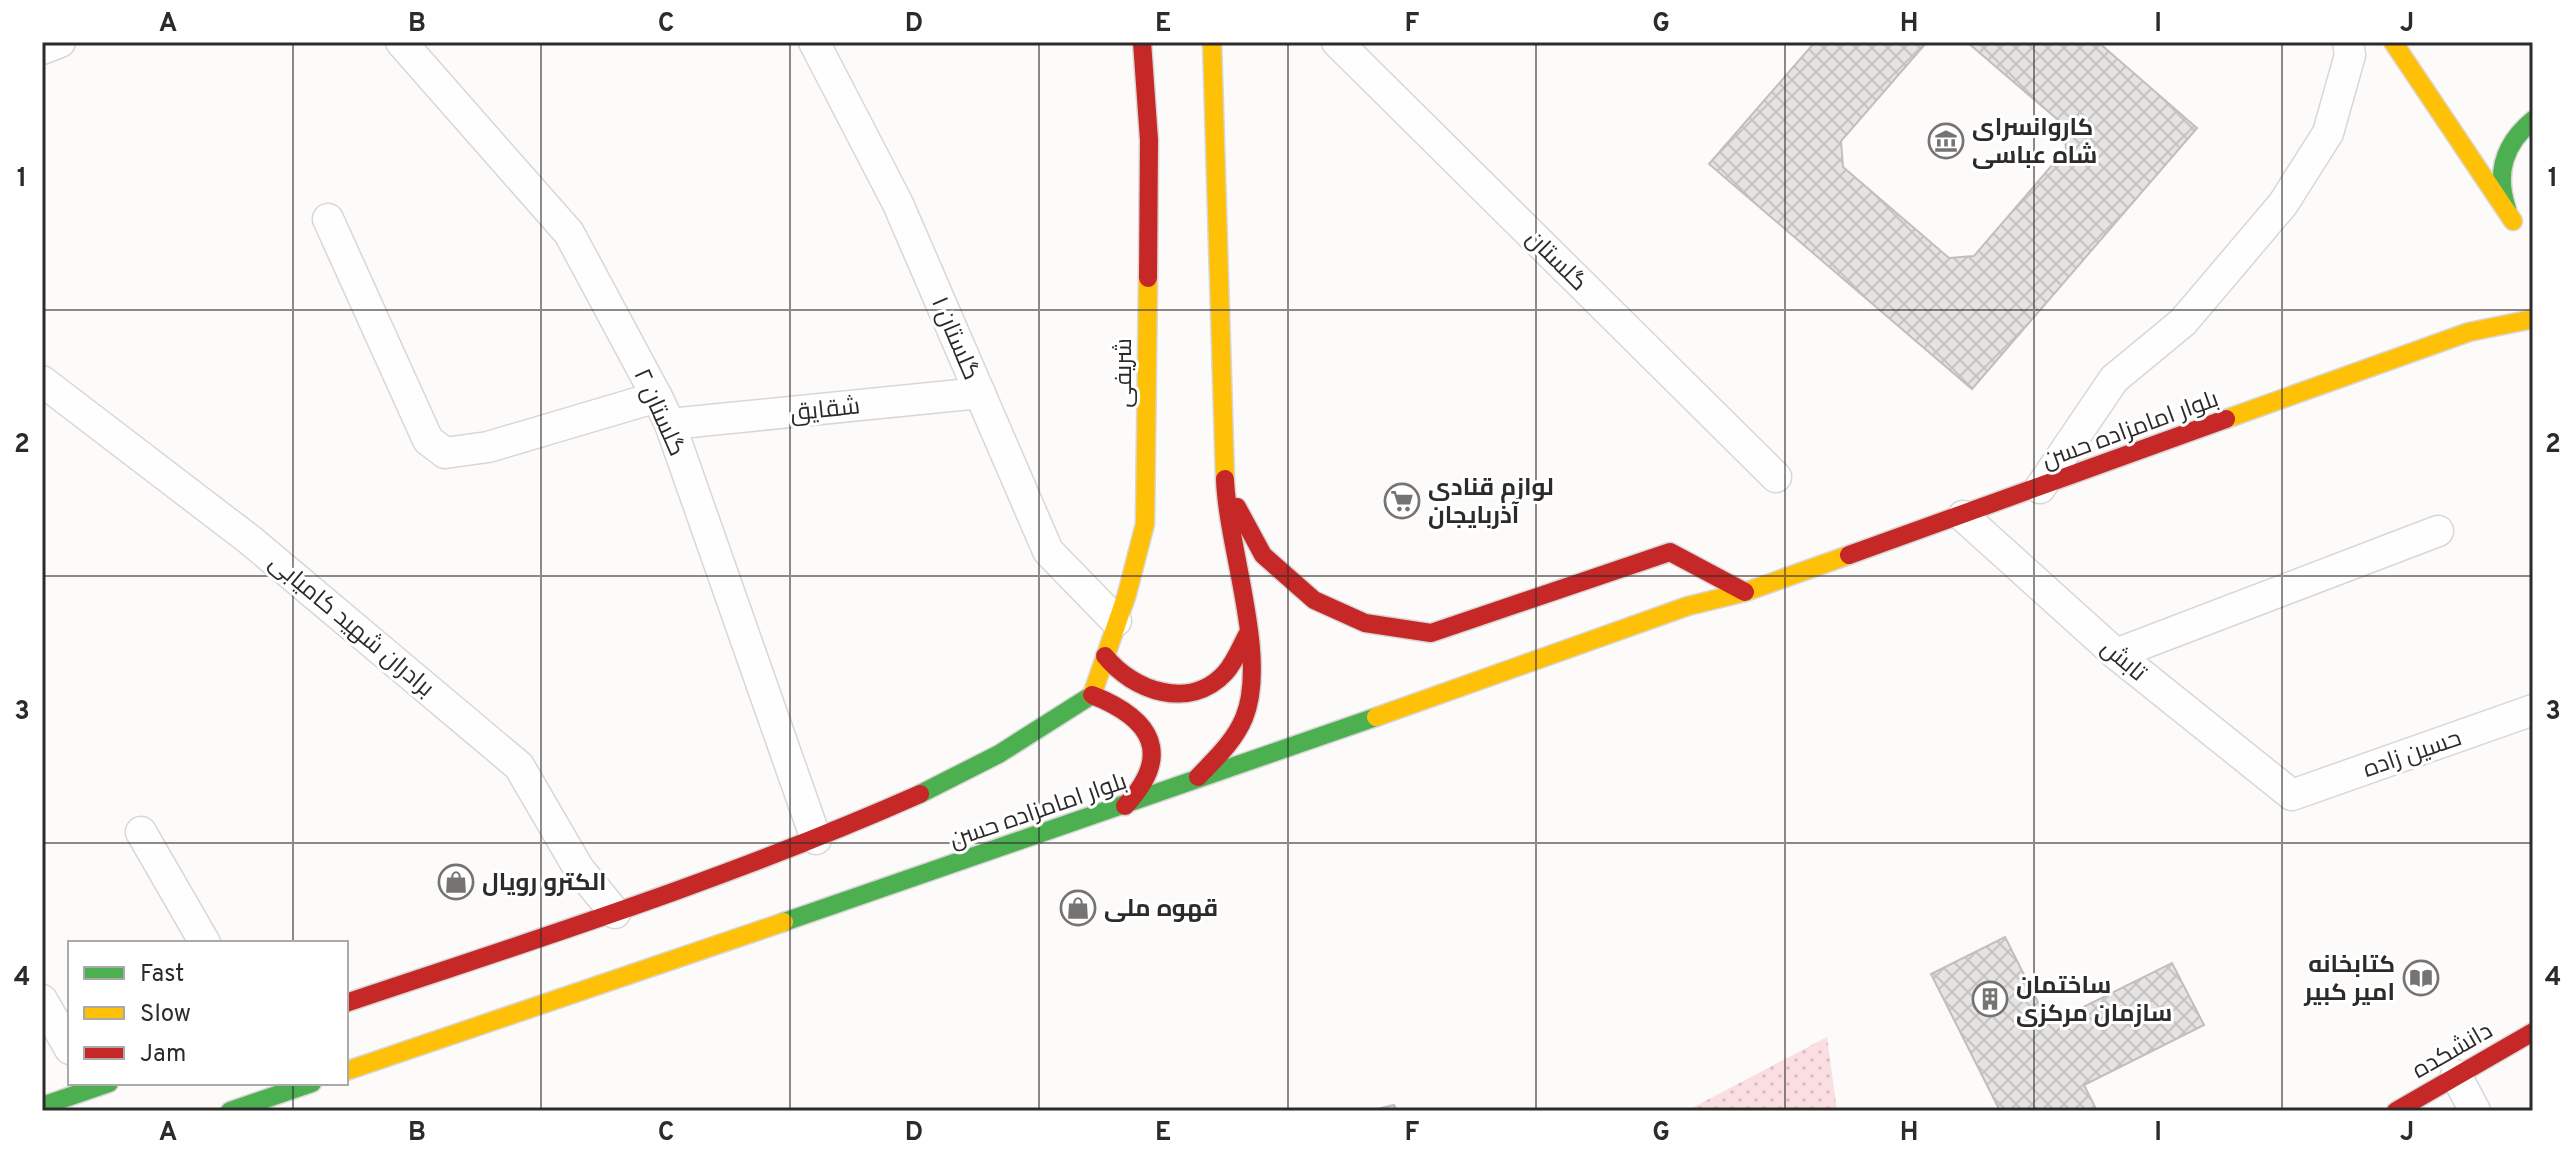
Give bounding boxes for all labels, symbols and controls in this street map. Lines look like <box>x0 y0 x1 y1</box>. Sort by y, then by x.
text: A <box>159 8 177 41</box>
text: B <box>408 8 426 41</box>
text: C <box>658 8 674 41</box>
text: D <box>905 8 923 41</box>
text: E <box>1155 8 1171 41</box>
text: F <box>1405 8 1420 41</box>
text: G <box>1652 8 1670 41</box>
text: H <box>1900 8 1918 41</box>
text: I <box>2154 8 2162 41</box>
text: J <box>2400 8 2414 41</box>
place label: کاروانسرای شاه عباسی <box>1972 114 2097 172</box>
museum icon: کاروانسرای شاه عباسی <box>1927 122 1965 160</box>
text: 1 <box>17 163 27 196</box>
text: 1 <box>2548 163 2558 196</box>
street label: گلستان <box>1519 225 1592 298</box>
street label: گلستان ۱ <box>923 293 985 385</box>
street label: شریفی <box>1110 338 1140 408</box>
street label: گلستان ۲ <box>626 364 691 461</box>
street label: بلوار امامزاده حسن <box>2038 385 2223 477</box>
street label: شقایق <box>789 392 862 430</box>
text: 2 <box>14 429 30 462</box>
text: 2 <box>2545 429 2561 462</box>
place label: لوازم قنادی آذربایجان <box>1428 474 1554 532</box>
supermarket icon: لوازم قنادی آذربایجان <box>1383 482 1421 520</box>
street label: برادران شهید کامیابی <box>262 549 439 704</box>
street label: تابش <box>2094 634 2152 689</box>
text: 3 <box>14 696 30 729</box>
text: 3 <box>2545 696 2561 729</box>
street label: حسین زاده <box>2360 724 2466 786</box>
street label: بلوار امامزاده حسن <box>946 767 1131 856</box>
shop icon: الکترو رویال <box>437 863 475 901</box>
place label: الکترو رویال <box>482 869 607 899</box>
shop icon: قهوه ملی <box>1059 889 1097 927</box>
place label: قهوه ملی <box>1104 895 1218 925</box>
legend <box>68 941 348 1085</box>
place label: کتابخانه امیر کبیر <box>2303 951 2395 1009</box>
library icon: کتابخانه امیر کبیر <box>2402 959 2440 997</box>
text: Fast <box>140 960 184 990</box>
text: 4 <box>14 962 30 995</box>
text: 4 <box>2545 962 2561 995</box>
place label: ساختمان سازمان مرکزی <box>2016 972 2172 1030</box>
building icon: ساختمان سازمان مرکزی <box>1971 980 2009 1018</box>
text: Slow <box>140 1000 191 1030</box>
street label: دانشکده <box>2408 1017 2498 1087</box>
text: Jam <box>140 1040 186 1070</box>
text: A <box>159 1117 177 1150</box>
text: B <box>408 1117 426 1150</box>
text: C <box>658 1117 674 1150</box>
text: D <box>905 1117 923 1150</box>
text: E <box>1155 1117 1171 1150</box>
text: F <box>1405 1117 1420 1150</box>
text: G <box>1652 1117 1670 1150</box>
text: H <box>1900 1117 1918 1150</box>
text: I <box>2154 1117 2162 1150</box>
text: J <box>2400 1117 2414 1150</box>

